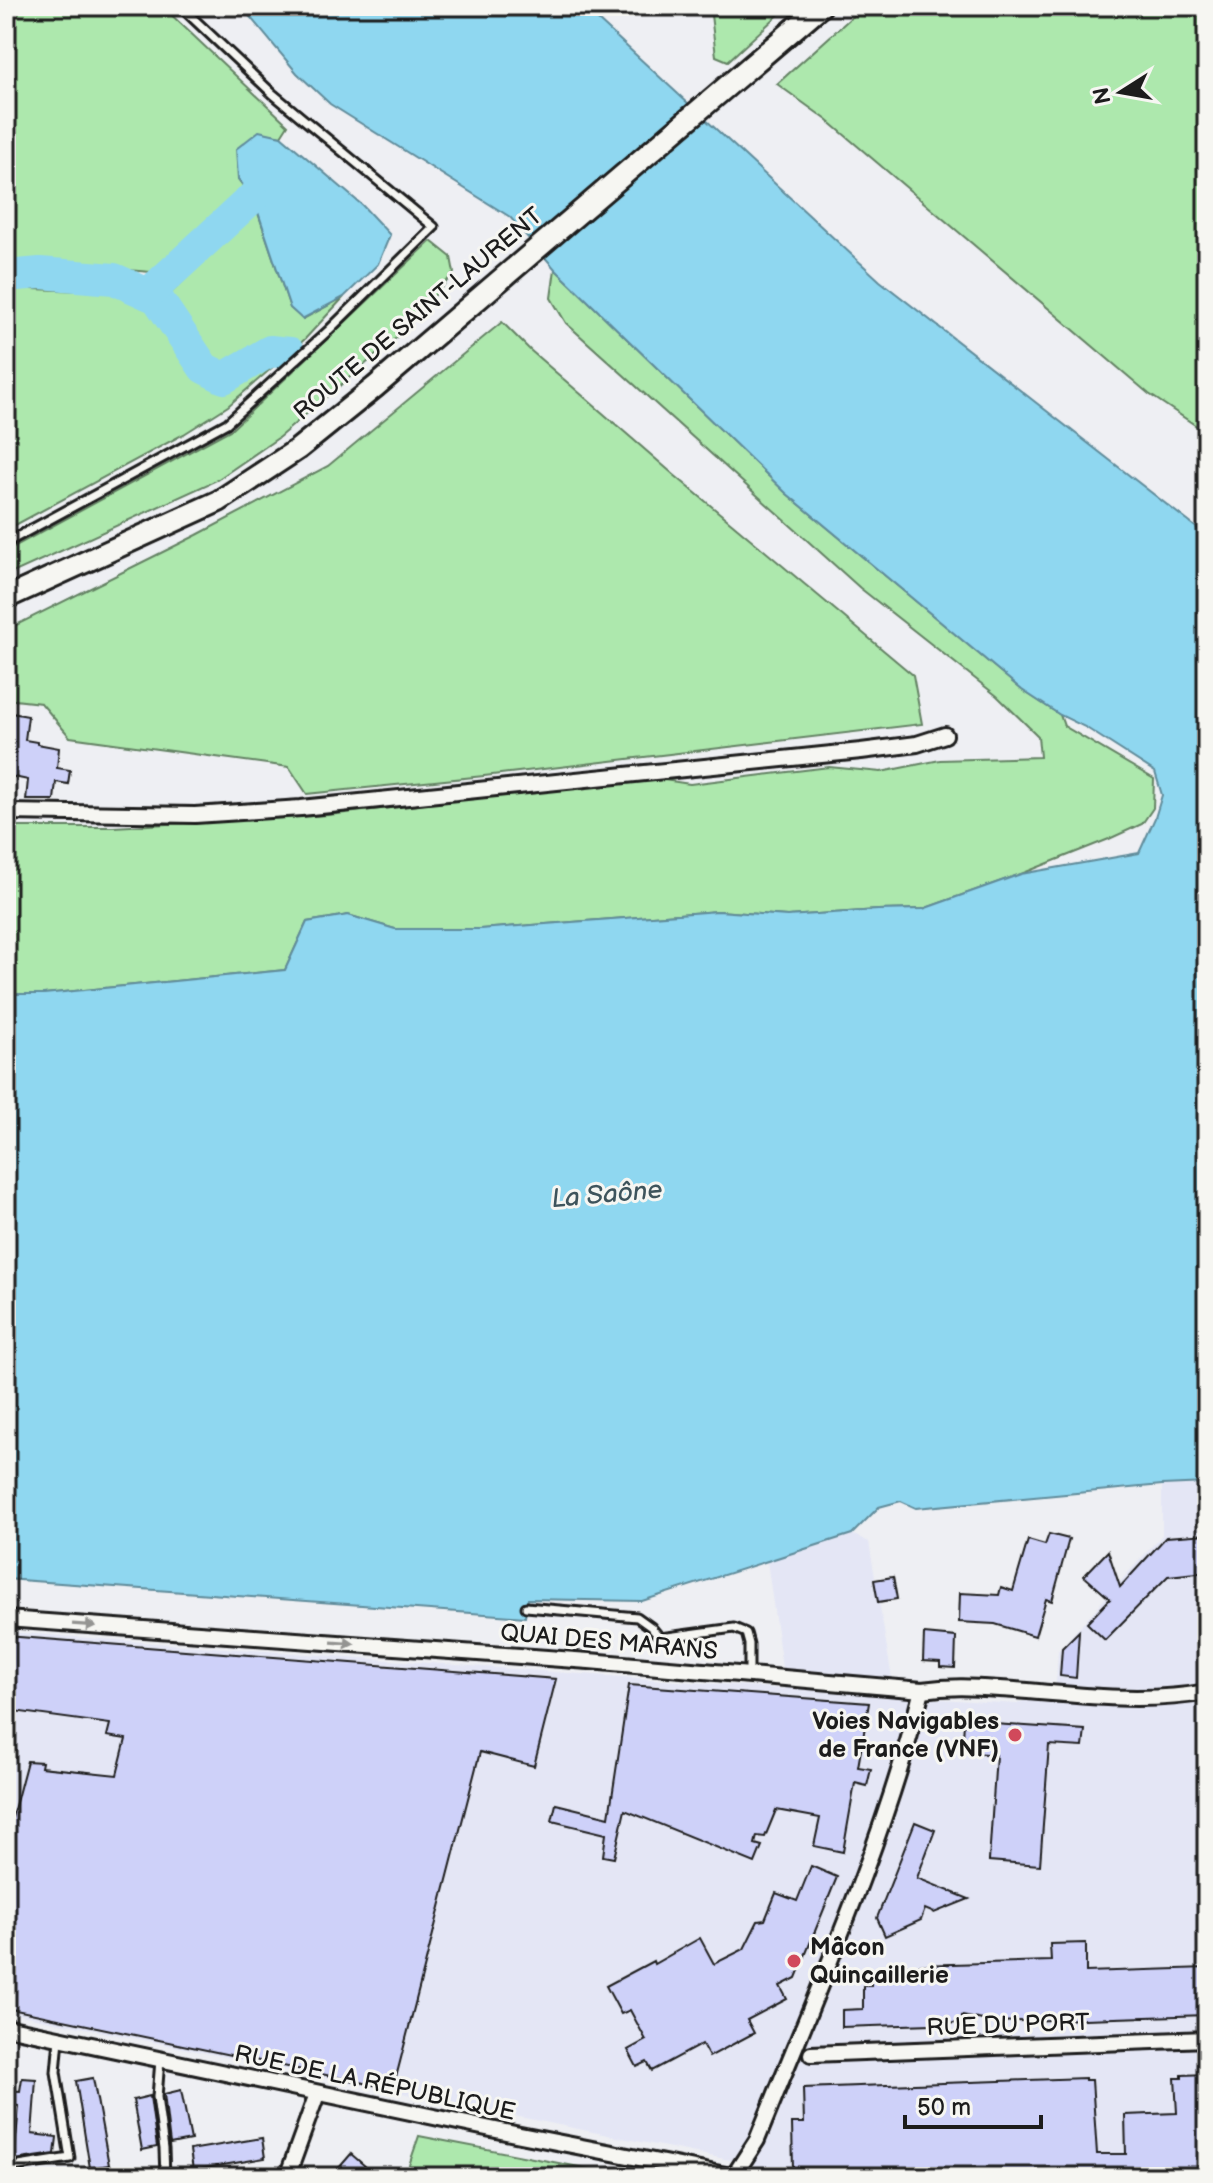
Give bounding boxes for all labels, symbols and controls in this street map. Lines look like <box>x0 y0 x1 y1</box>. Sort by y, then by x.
north arrow <box>1081 52 1161 132</box>
text: N <box>1088 85 1118 106</box>
street label: ROUTE DE SAINT-LAURENT <box>288 201 549 427</box>
water label: La Saône <box>550 1175 664 1215</box>
street label: QUAI DES MARANS <box>499 1618 719 1666</box>
one-way arrow <box>72 1619 97 1632</box>
one-way arrow <box>331 1637 356 1650</box>
place label: Voies Navigables de France (VNF) <box>812 1707 999 1764</box>
marker: Voies Navigables de France (VNF) <box>1006 1726 1024 1744</box>
place label: Mâcon Quincaillerie <box>810 1933 949 1990</box>
marker: Mâcon Quincaillerie <box>785 1952 803 1970</box>
street label: RUE DU PORT <box>926 2008 1091 2042</box>
street label: RUE DE LA RÉPUBLIQUE <box>232 2038 518 2127</box>
scale bar <box>905 2079 1041 2129</box>
text: 50 m <box>917 2093 971 2122</box>

